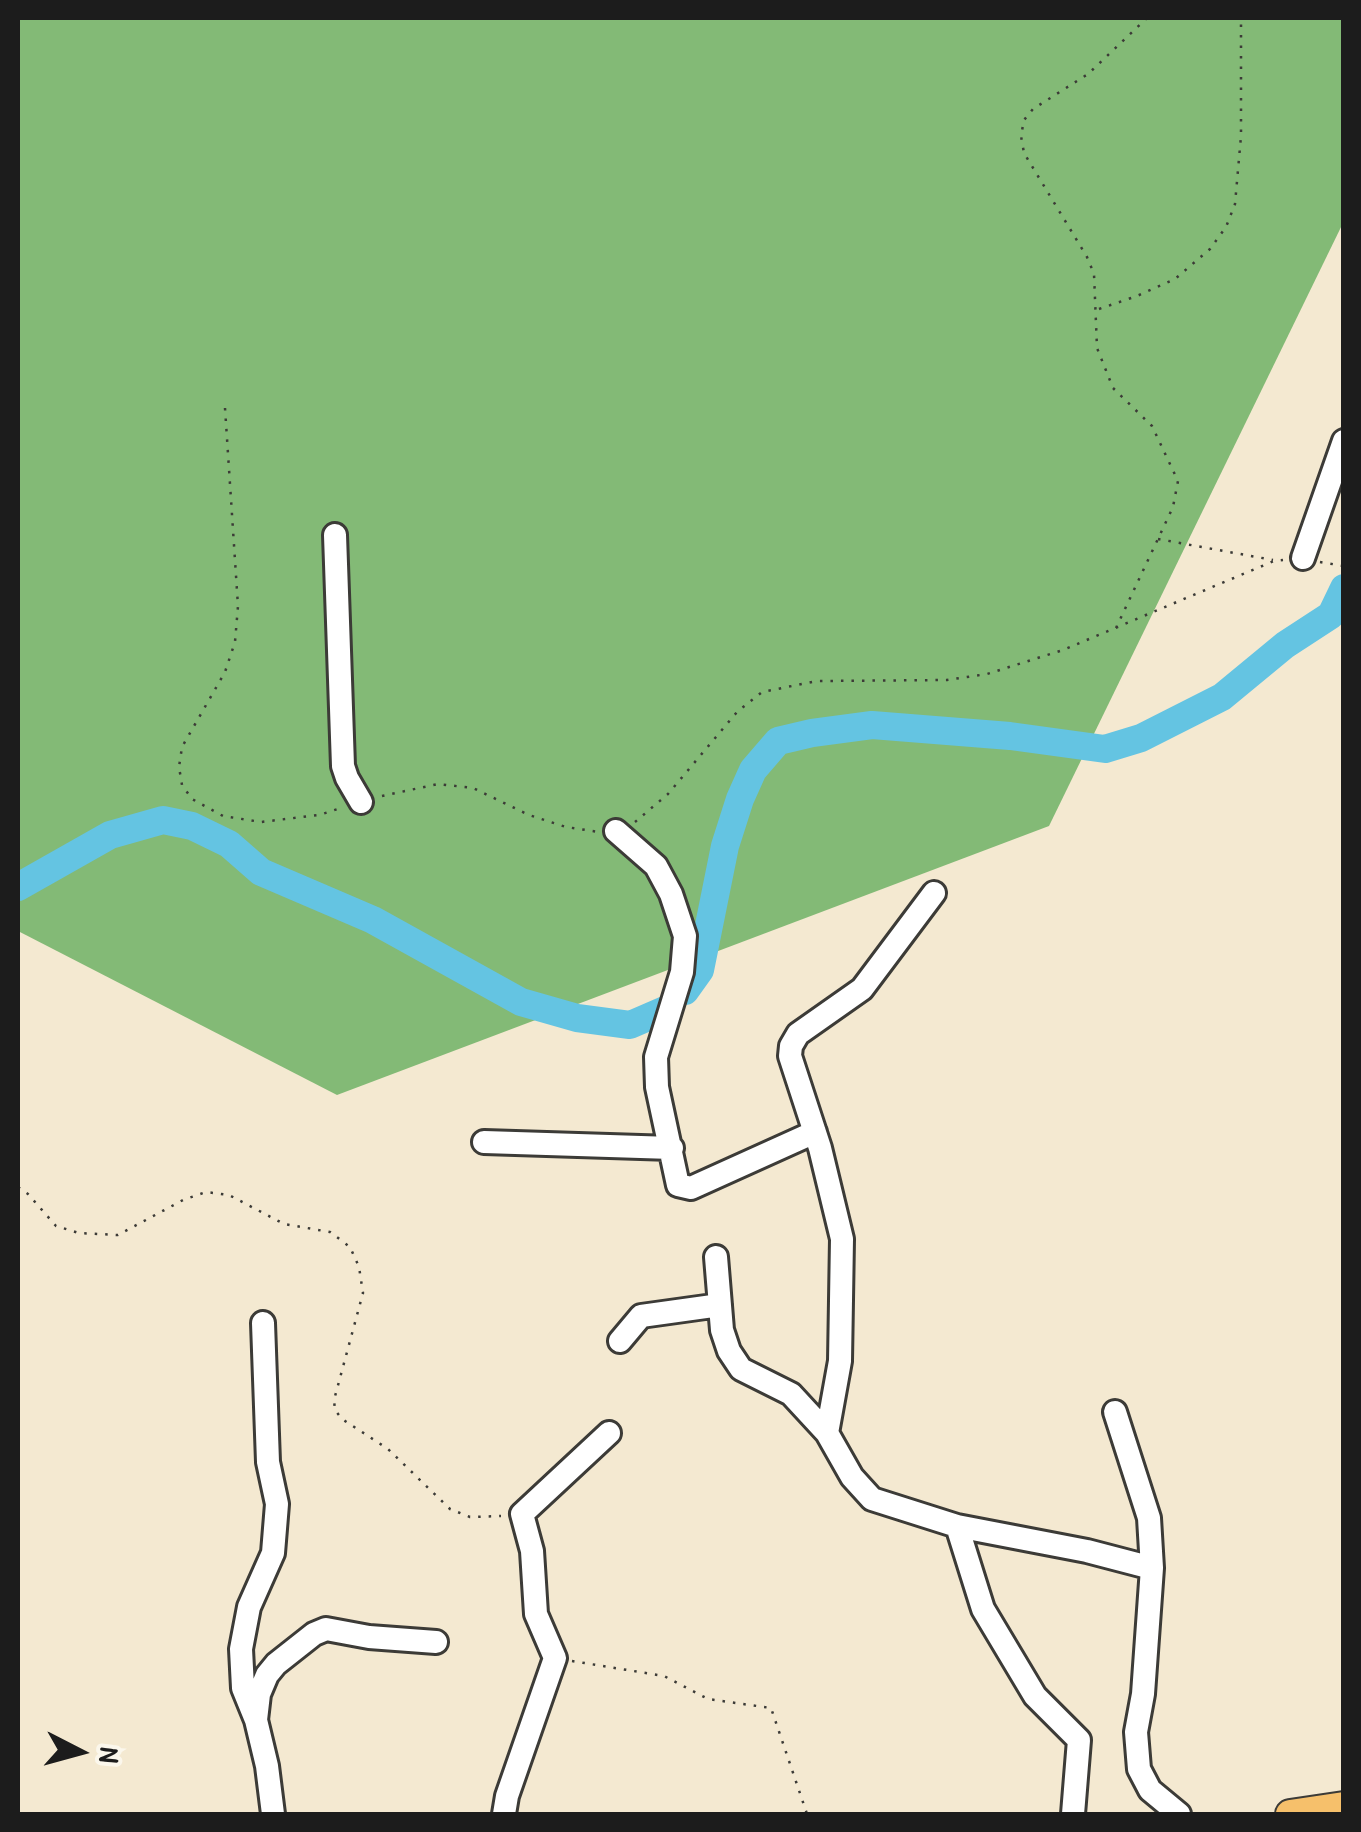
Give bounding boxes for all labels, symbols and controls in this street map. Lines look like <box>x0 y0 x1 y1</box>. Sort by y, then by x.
north arrow <box>30 1702 130 1802</box>
text: N <box>90 1746 130 1765</box>

